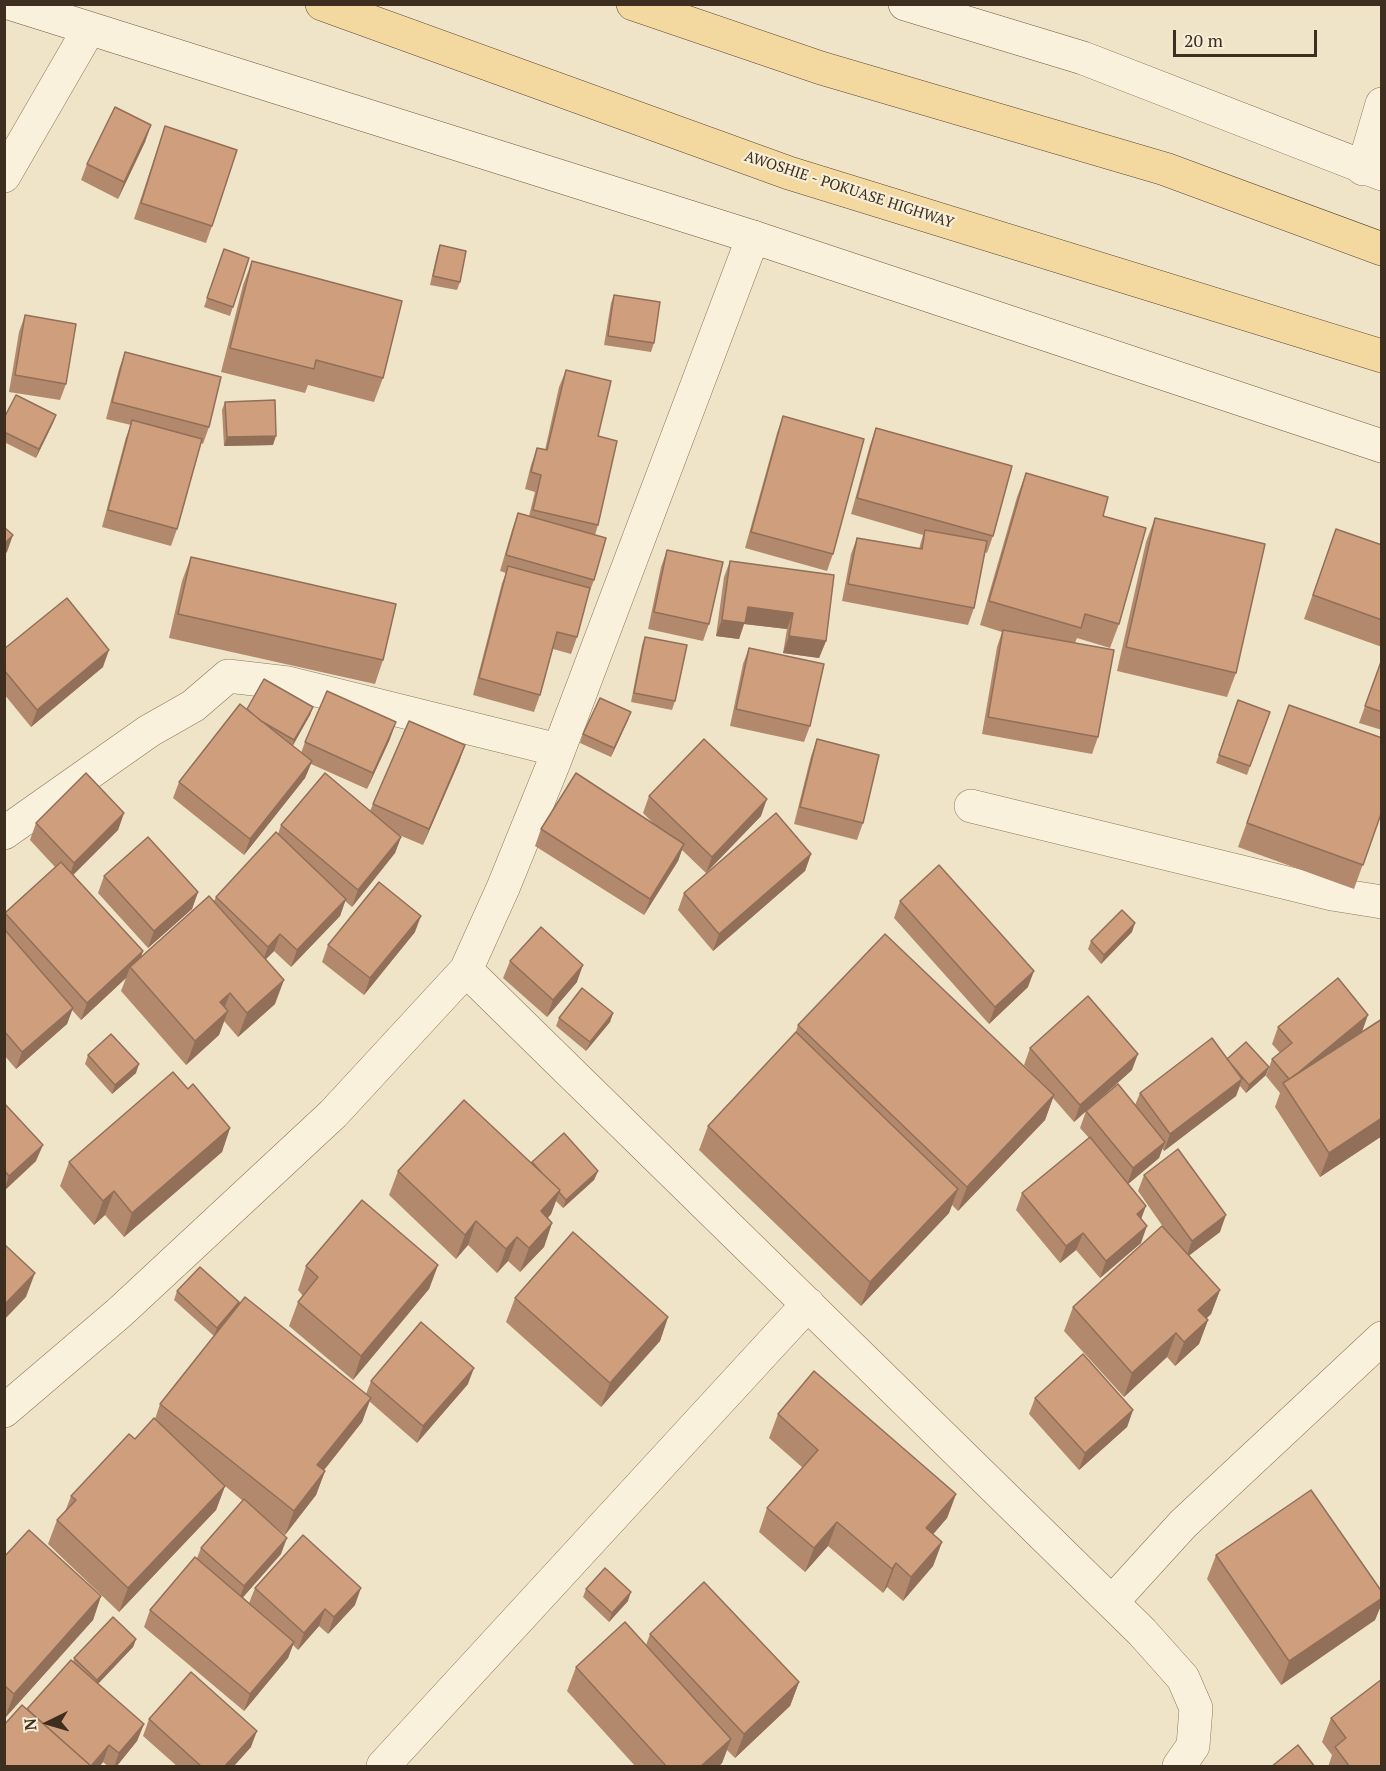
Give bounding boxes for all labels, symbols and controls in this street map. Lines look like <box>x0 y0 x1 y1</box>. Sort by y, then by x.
scale bar <box>1176 18 1320 56</box>
text: 20 m <box>1184 28 1223 52</box>
street label: AWOSHIE - POKUASE HIGHWAY <box>742 148 956 232</box>
north arrow <box>18 1693 78 1753</box>
text: N <box>19 1718 42 1732</box>

